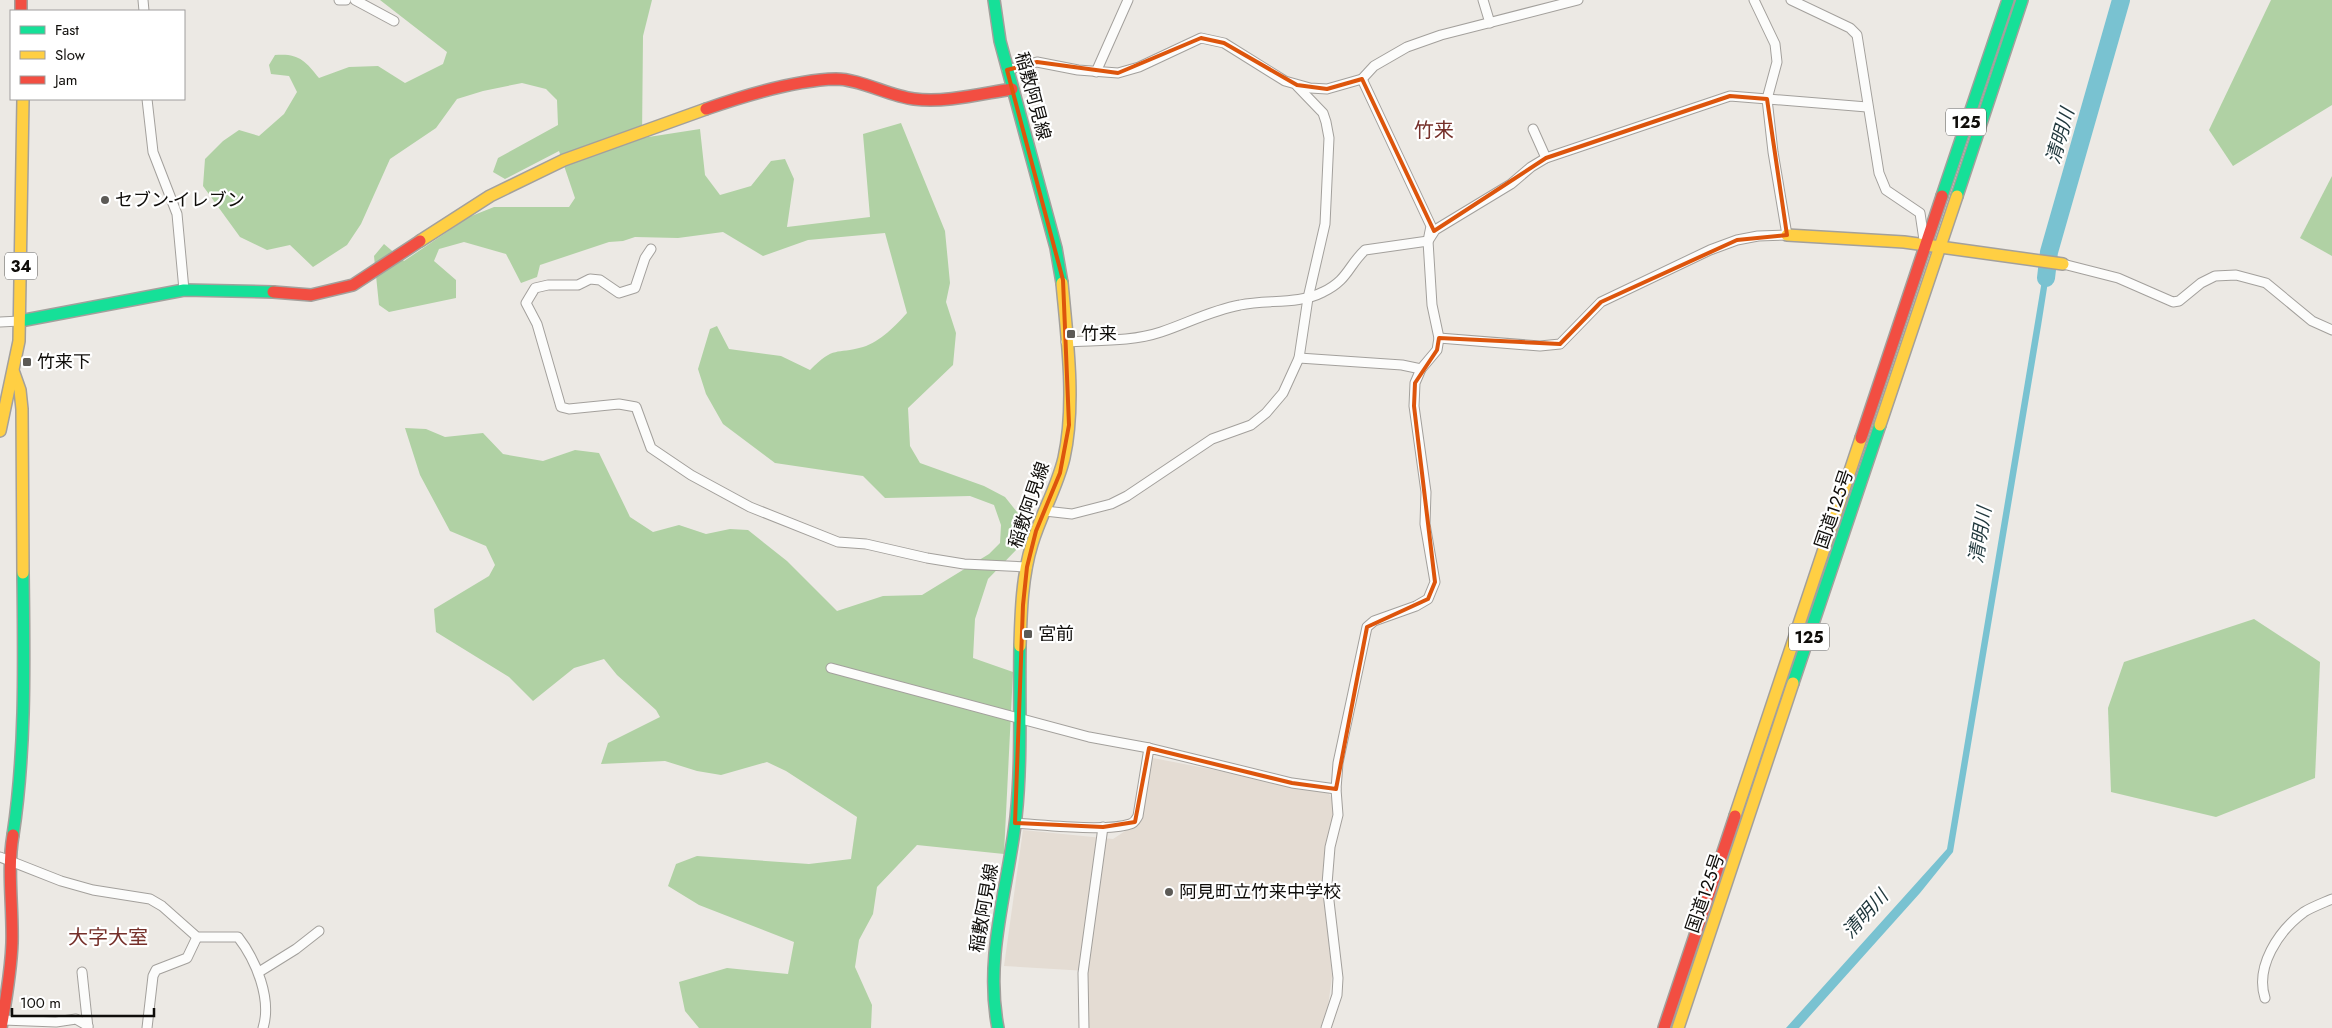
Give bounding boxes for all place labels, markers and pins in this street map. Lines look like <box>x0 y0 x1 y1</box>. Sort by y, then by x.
place label: セブン-イレブン <box>115 187 245 213</box>
marker: セブン-イレブン <box>99 194 111 206</box>
place label: 竹来 <box>1081 321 1117 347</box>
marker: 竹来 <box>1065 328 1077 340</box>
place label: 竹来下 <box>37 349 91 375</box>
marker: 竹来下 <box>21 356 33 368</box>
place label: 宮前 <box>1038 621 1074 647</box>
marker: 宮前 <box>1022 628 1034 640</box>
place label: 阿見町立竹来中学校 <box>1179 879 1341 905</box>
marker: 阿見町立竹来中学校 <box>1163 886 1175 898</box>

